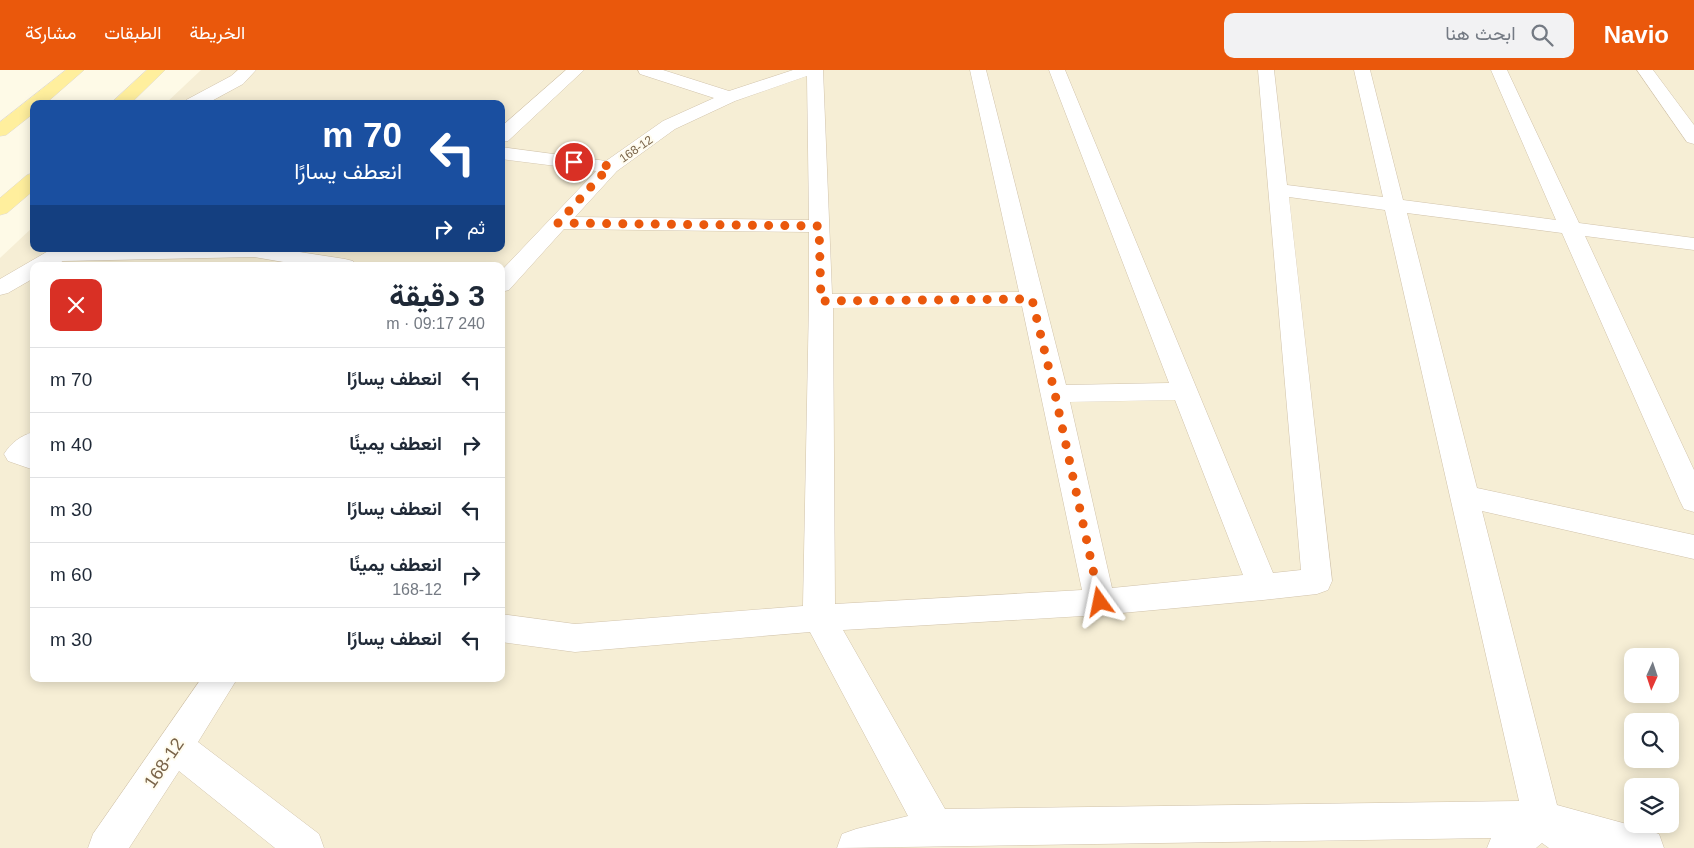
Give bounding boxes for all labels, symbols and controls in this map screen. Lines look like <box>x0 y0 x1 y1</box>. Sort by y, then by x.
search box <box>1224 13 1574 58</box>
icon: search <box>1528 21 1556 49</box>
text: Navio <box>1604 21 1669 48</box>
text: مشاركة <box>25 23 76 43</box>
text: الطبقات <box>104 23 161 43</box>
text: الخريطة <box>189 23 245 43</box>
text: ابحث هنا <box>1445 23 1516 44</box>
text: 70 m <box>322 115 402 154</box>
icon: left <box>420 120 485 185</box>
street label: 168-12 <box>617 132 656 165</box>
pin <box>553 141 595 183</box>
icon: arrive <box>560 148 588 176</box>
text: انعطف يسارًا <box>294 159 402 184</box>
icon: right <box>429 215 457 243</box>
text: ثم <box>467 217 485 238</box>
button: close <box>50 279 102 331</box>
text: 3 دقيقة <box>389 279 485 312</box>
text: 240 m · 09:17 <box>386 315 485 332</box>
icon: left <box>457 366 485 394</box>
text: انعطف يسارًا <box>347 368 442 389</box>
text: 70 m <box>50 369 92 390</box>
icon: right <box>457 431 485 459</box>
text: انعطف يمينًا <box>349 433 442 454</box>
text: 40 m <box>50 434 92 455</box>
icon: left <box>457 496 485 524</box>
text: انعطف يسارًا <box>347 498 442 519</box>
text: 30 m <box>50 499 92 520</box>
text: انعطف يمينًا <box>349 554 442 575</box>
icon: right <box>457 561 485 589</box>
text: 60 m <box>50 564 92 585</box>
position arrow <box>1073 575 1125 627</box>
text: 168-12 <box>392 581 442 598</box>
icon: left <box>457 626 485 654</box>
text: انعطف يسارًا <box>347 628 442 649</box>
text: 30 m <box>50 629 92 650</box>
north arrow <box>1624 648 1679 702</box>
map controls <box>1624 648 1679 833</box>
button: search <box>1624 713 1679 768</box>
street label: 168-12 <box>140 734 188 792</box>
button: layers <box>1624 778 1679 833</box>

